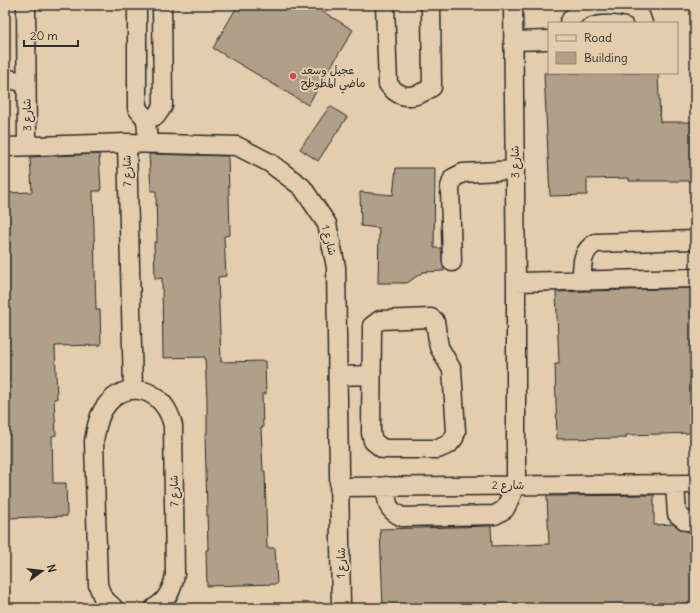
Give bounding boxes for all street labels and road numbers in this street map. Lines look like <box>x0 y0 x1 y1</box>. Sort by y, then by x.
street label: شارع 3 <box>20 99 36 131</box>
street label: شارع 3 <box>508 146 524 178</box>
street label: شارع 7 <box>120 155 136 187</box>
street label: شارع 1 <box>316 223 340 257</box>
street label: شارع 7 <box>167 475 183 507</box>
street label: شارع 2 <box>492 478 524 494</box>
street label: شارع 1 <box>334 548 350 578</box>

